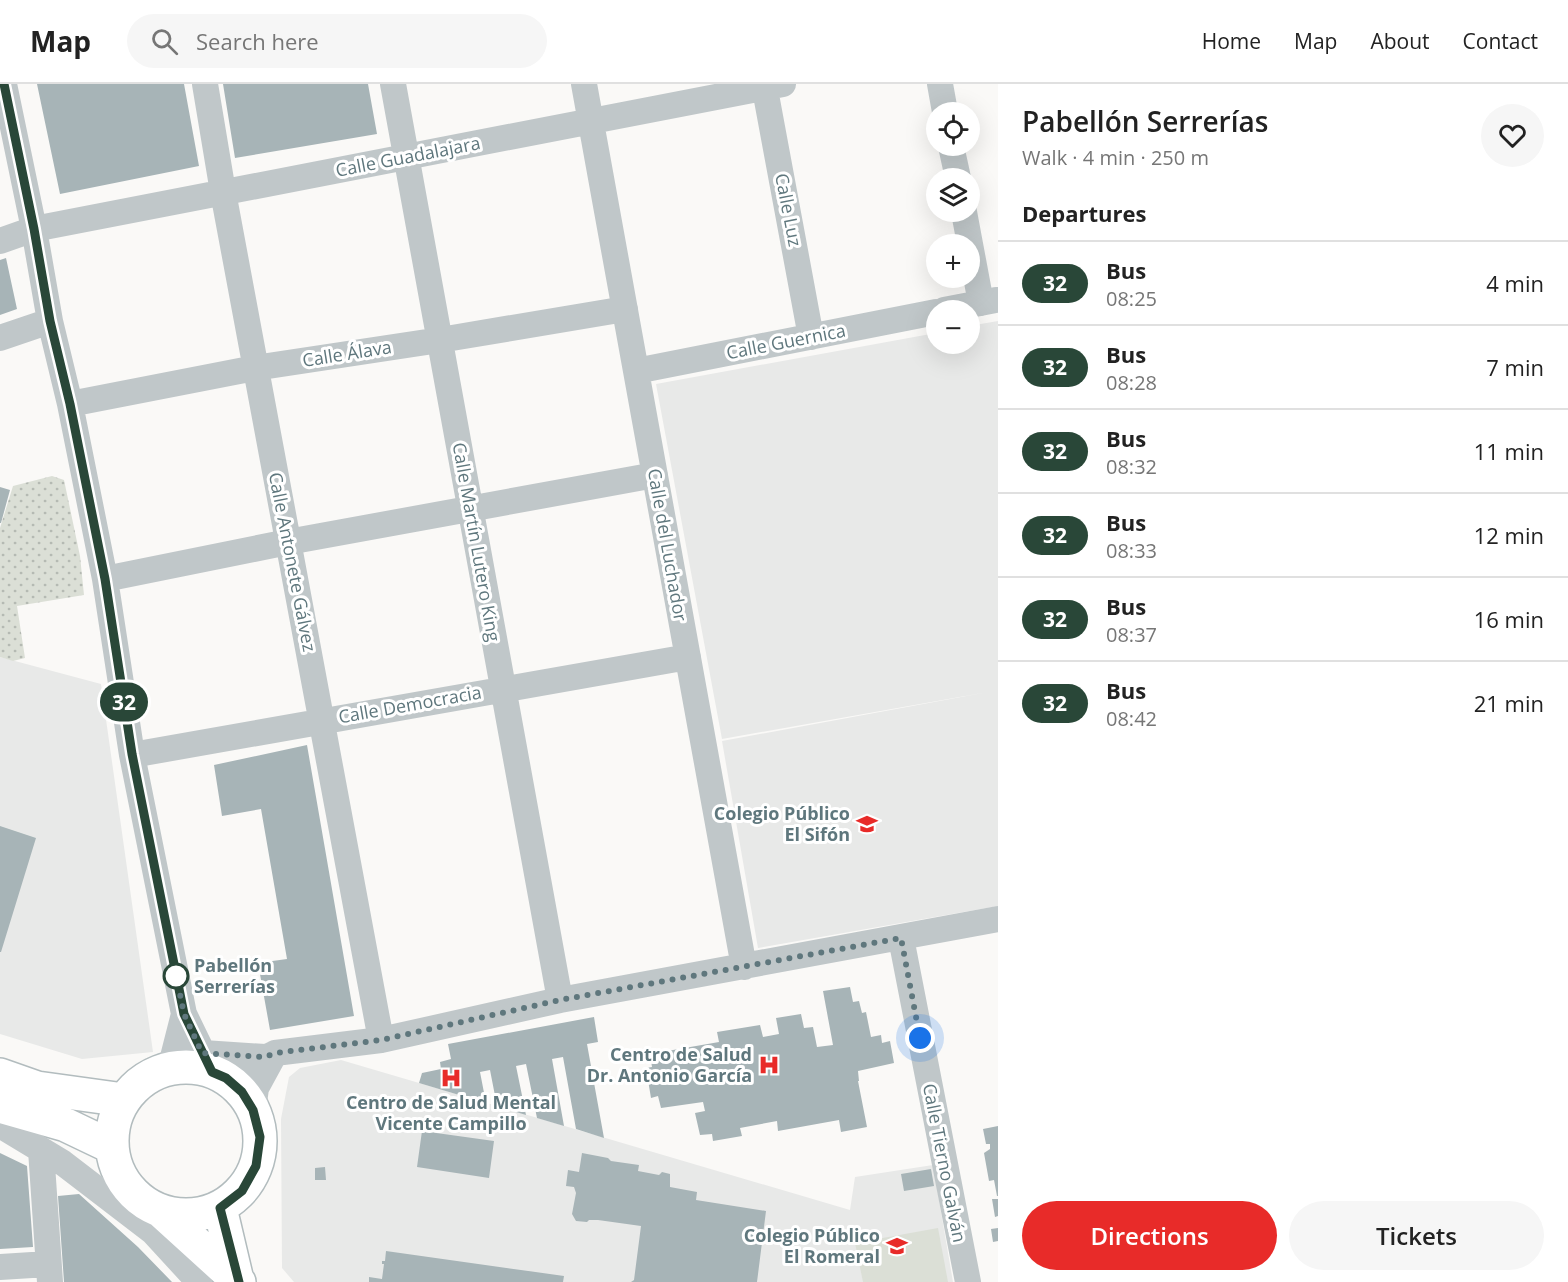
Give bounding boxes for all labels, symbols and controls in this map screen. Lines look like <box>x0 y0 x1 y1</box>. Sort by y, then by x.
search box <box>127 14 547 68</box>
text: Map <box>30 22 91 60</box>
icon: search <box>148 25 181 58</box>
text: Search here <box>196 26 319 56</box>
text: Home <box>1202 27 1261 55</box>
text: Map <box>1294 27 1337 55</box>
text: About <box>1370 27 1430 55</box>
text: Contact <box>1463 27 1538 55</box>
map controls <box>926 102 980 354</box>
button: locate <box>926 102 980 156</box>
text: Pabellón Serrerías <box>1022 102 1268 140</box>
button: heart <box>1481 104 1544 167</box>
street label: Calle Guadalajara <box>333 130 482 182</box>
text: Walk · 4 min · 250 m <box>1022 144 1209 171</box>
button: layers <box>926 168 980 222</box>
street label: Calle Luz <box>770 171 808 248</box>
text: Departures <box>1022 198 1146 228</box>
button: + <box>926 234 980 288</box>
text: Bus <box>1106 255 1146 285</box>
text: 4 min <box>1486 268 1544 298</box>
text: 32 <box>1043 269 1067 297</box>
text: 08:25 <box>1106 285 1157 312</box>
button: − <box>926 300 980 354</box>
street label: Calle Guernica <box>724 318 847 364</box>
street label: Calle Álava <box>300 334 393 372</box>
text: Bus <box>1106 339 1146 369</box>
text: 7 min <box>1486 352 1544 382</box>
text: 32 <box>1043 353 1067 381</box>
text: 08:28 <box>1106 369 1157 396</box>
text: Bus <box>1106 423 1146 453</box>
text: 11 min <box>1474 436 1544 466</box>
text: 32 <box>1043 437 1067 465</box>
street label: Calle Martín Lutero King <box>448 440 506 643</box>
text: 08:32 <box>1106 453 1157 480</box>
street label: Calle del Luchador <box>643 466 693 624</box>
street label: Calle Antonete Gálvez <box>264 470 322 654</box>
text: Bus <box>1106 507 1146 537</box>
text: 12 min <box>1474 520 1544 550</box>
text: 32 <box>1043 521 1067 549</box>
text: 08:33 <box>1106 537 1157 564</box>
text: Bus <box>1106 591 1146 621</box>
text: 16 min <box>1474 604 1544 634</box>
text: 32 <box>1043 605 1067 633</box>
text: 08:37 <box>1106 621 1157 648</box>
text: Bus <box>1106 675 1146 705</box>
street label: Calle Democracia <box>336 680 483 728</box>
line badge: 32 <box>97 682 151 722</box>
text: 32 <box>112 688 136 716</box>
text: 21 min <box>1474 688 1544 718</box>
text: 32 <box>1043 689 1067 717</box>
text: 08:42 <box>1106 705 1157 732</box>
place label: Colegio Público El Sifón <box>714 801 850 846</box>
school or university icon: Colegio Público El Sifón <box>855 812 879 836</box>
place label: Pabellón Serrerías <box>194 953 275 998</box>
marker: Pabellón Serrerías <box>163 963 189 989</box>
your location <box>905 1023 935 1053</box>
place label: Centro de Salud Dr. Antonio García <box>587 1042 752 1087</box>
hospital icon: Centro de Salud Dr. Antonio García <box>757 1053 781 1077</box>
hospital icon: Centro de Salud Mental Vicente Campillo <box>439 1066 463 1090</box>
street label: Calle Tierno Galván <box>918 1081 972 1244</box>
place label: Centro de Salud Mental Vicente Campillo <box>346 1090 556 1135</box>
button: Directions <box>1022 1201 1277 1270</box>
button: Tickets <box>1289 1201 1544 1270</box>
place label: Colegio Público El Romeral <box>744 1223 880 1268</box>
school or university icon: Colegio Público El Romeral <box>885 1234 909 1258</box>

